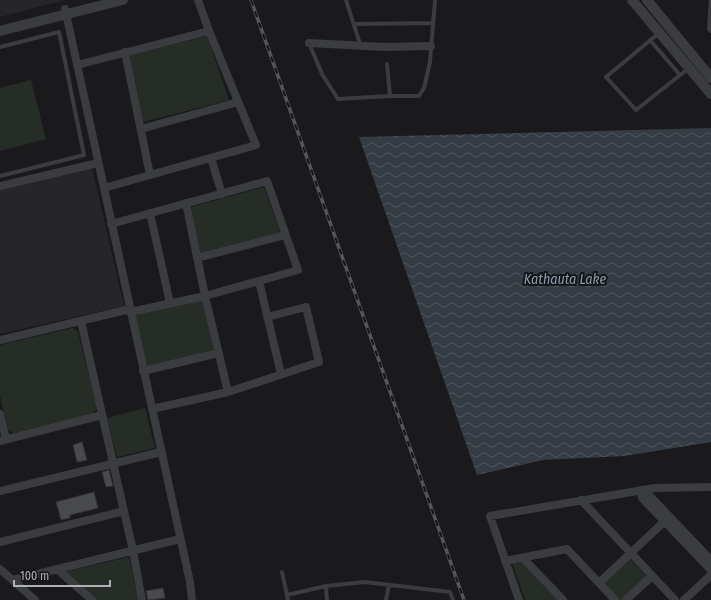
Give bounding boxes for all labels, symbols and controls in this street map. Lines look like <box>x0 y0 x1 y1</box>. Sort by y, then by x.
water label: Kathauta Lake <box>524 271 607 288</box>
scale bar <box>14 562 110 588</box>
text: 100 m <box>20 569 49 583</box>

